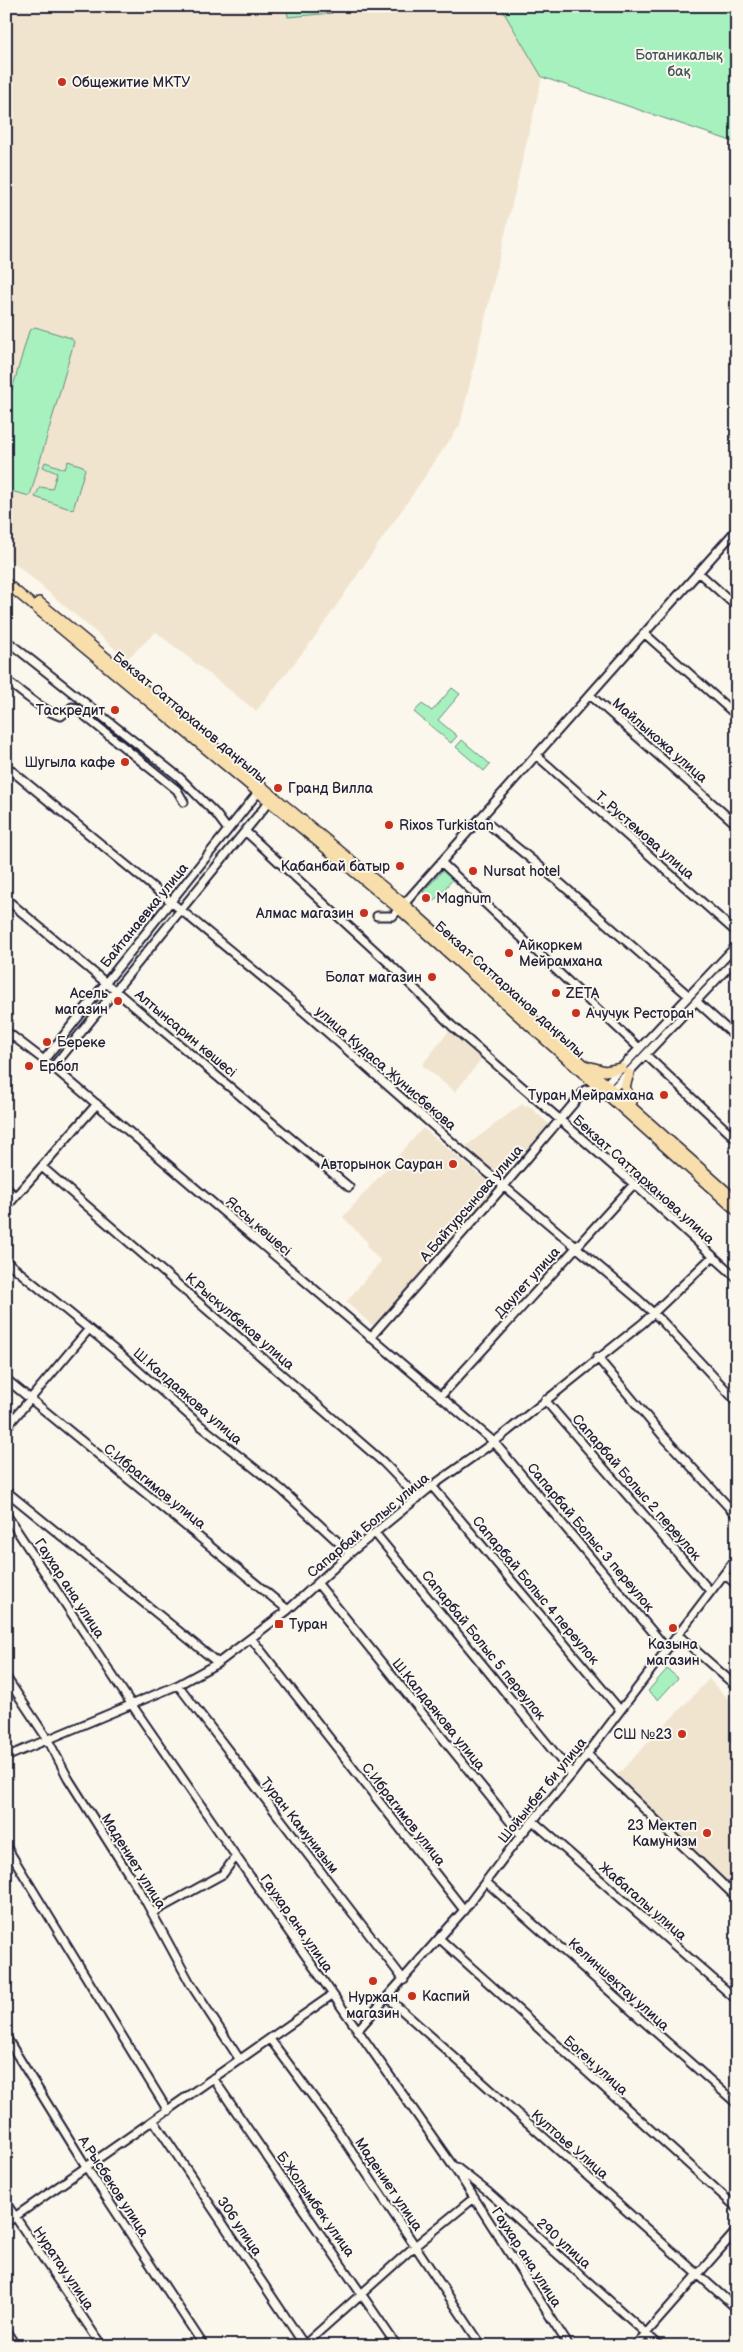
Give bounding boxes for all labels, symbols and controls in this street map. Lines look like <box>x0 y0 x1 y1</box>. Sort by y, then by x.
park label: Ботаникалық бақ <box>635 47 723 80</box>
place label: Общежитие МКТУ <box>72 74 191 91</box>
marker: Общежитие МКТУ <box>56 76 68 88</box>
street label: Бекзат Саттарханов даңғылы <box>109 648 270 787</box>
street label: Майлыкожа улица <box>609 694 711 787</box>
place label: Таскредит <box>36 702 105 719</box>
marker: Таскредит <box>109 704 121 716</box>
place label: Шугыла кафе <box>24 754 115 771</box>
marker: Шугыла кафе <box>119 756 131 768</box>
place label: Гранд Вилла <box>288 780 374 797</box>
marker: Гранд Вилла <box>272 782 284 794</box>
street label: Т. Рустемова улица <box>592 788 698 884</box>
place label: Rixos Turkistan <box>399 817 494 834</box>
marker: Rixos Turkistan <box>383 819 395 831</box>
place label: Кабанбай батыр <box>281 858 390 875</box>
street label: Байтанаевка улица <box>97 859 192 971</box>
marker: Кабанбай батыр <box>394 860 406 872</box>
place label: Nursat hotel <box>483 863 560 880</box>
marker: Nursat hotel <box>467 865 479 877</box>
place label: Magnum <box>436 890 491 907</box>
marker: Magnum <box>420 892 432 904</box>
place label: Алмас магазин <box>255 905 354 922</box>
marker: Алмас магазин <box>358 907 370 919</box>
street label: Бекзат Саттарханов даңғылы <box>431 918 588 1061</box>
place label: Айкоркем Мейрамхана <box>518 937 603 970</box>
marker: Айкоркем Мейрамхана <box>503 947 515 959</box>
place label: Болат магазин <box>325 969 422 986</box>
marker: Болат магазин <box>426 971 438 983</box>
place label: Асель магазин <box>55 985 108 1018</box>
street label: Алтынсарин көшесі <box>131 985 240 1081</box>
place label: ZETA <box>565 985 600 1002</box>
marker: ZETA <box>550 987 562 999</box>
marker: Асель магазин <box>112 995 124 1007</box>
street label: улица Кудаса Жунисбекова <box>312 1003 460 1135</box>
place label: Ачучук Ресторан <box>585 1005 694 1022</box>
marker: Ачучук Ресторан <box>570 1007 582 1019</box>
place label: Береке <box>57 1034 106 1051</box>
marker: Береке <box>41 1036 53 1048</box>
place label: Ербол <box>39 1058 79 1075</box>
marker: Ербол <box>23 1060 35 1072</box>
place label: Туран Мейрамхана <box>528 1087 655 1104</box>
marker: Туран Мейрамхана <box>658 1089 670 1101</box>
street label: Бекзат Саттарханова улица <box>569 1111 718 1248</box>
street label: А.Байтурсынова улица <box>416 1141 527 1266</box>
place label: Авторынок Сауран <box>320 1156 443 1173</box>
marker: Авторынок Сауран <box>447 1158 459 1170</box>
street label: Яссы көшесі <box>222 1193 295 1259</box>
street label: Даулет улица <box>491 1243 564 1321</box>
street label: К.Рыскулбеков улица <box>182 1269 298 1374</box>
street label: Ш.Калдаякова улица <box>130 1344 246 1449</box>
street label: Сапарбай Болыс 2 переулок <box>569 1411 705 1564</box>
street label: С.Ибрагимов улица <box>100 1440 210 1533</box>
street label: Сапарбай Болыс 3 переулок <box>524 1460 658 1615</box>
street label: Сапарбай Болыс улица <box>304 1469 433 1581</box>
street label: Сапарбай Болыс 4 переулок <box>469 1513 603 1668</box>
street label: Гаухар ана улица <box>31 1535 109 1642</box>
street label: Сапарбай Болыс 5 переулок <box>418 1567 550 1724</box>
place label: Туран <box>289 1616 328 1633</box>
marker: Туран <box>273 1618 285 1630</box>
marker: Казына магазин <box>667 1622 679 1634</box>
place label: Казына магазин <box>646 1636 700 1669</box>
street label: Ш.Калдаякова улица <box>388 1655 489 1774</box>
place label: СШ №23 <box>614 1726 672 1743</box>
marker: СШ №23 <box>676 1728 688 1740</box>
street label: Шойынбет би улица <box>495 1734 591 1846</box>
street label: С.Ибрагимов улица <box>358 1759 450 1870</box>
street label: Туран Камунизым <box>257 1774 342 1877</box>
street label: Мадениет улица <box>98 1811 170 1913</box>
place label: 23 Мектеп Камунизм <box>627 1817 697 1850</box>
marker: 23 Мектеп Камунизм <box>701 1827 713 1839</box>
street label: Жабагалы улица <box>595 1859 690 1944</box>
street label: Гаухар ана улица <box>256 1871 337 1976</box>
street label: Келиншектау улица <box>565 1935 673 2035</box>
marker: Нуржан магазин <box>367 1975 379 1987</box>
place label: Каспий <box>422 1988 470 2005</box>
place label: Нуржан магазин <box>346 1989 400 2022</box>
marker: Каспий <box>406 1990 418 2002</box>
street label: Боген улица <box>560 2032 632 2099</box>
street label: Култоье Улица <box>528 2106 612 2183</box>
street label: А.Рысбеков улица <box>74 2132 153 2240</box>
street label: Мадениет улица <box>351 2134 426 2235</box>
street label: Б.Жолымбек улица <box>273 2148 359 2261</box>
street label: 306 улица <box>214 2193 266 2260</box>
street label: Гаухар ана улица <box>488 2204 566 2311</box>
street label: 290 улица <box>533 2215 595 2273</box>
street label: Нуратау улица <box>30 2224 98 2314</box>

